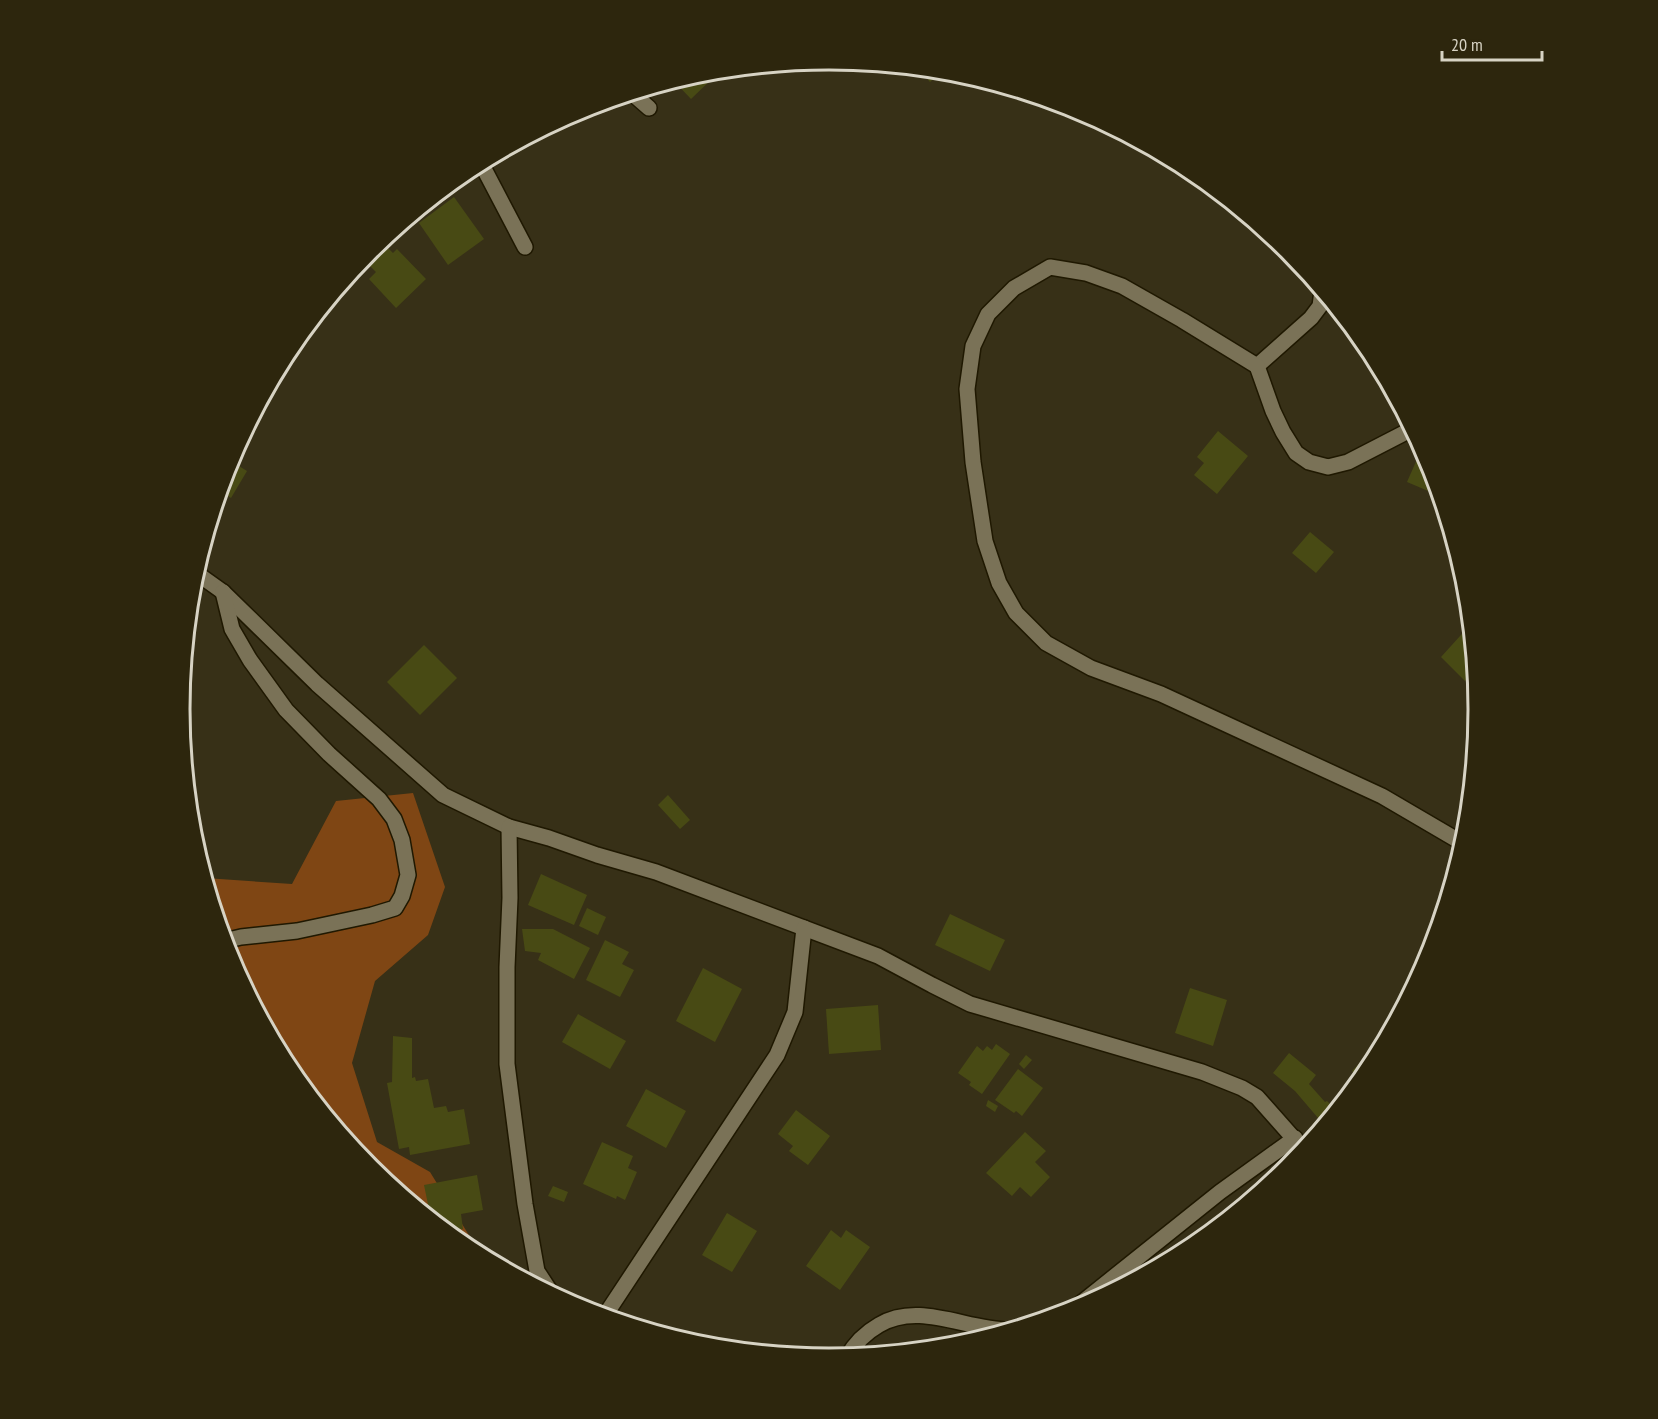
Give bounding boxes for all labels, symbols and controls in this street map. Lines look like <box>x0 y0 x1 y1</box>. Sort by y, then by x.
scale bar <box>1442 24 1542 62</box>
text: 20 m <box>1451 33 1483 56</box>

